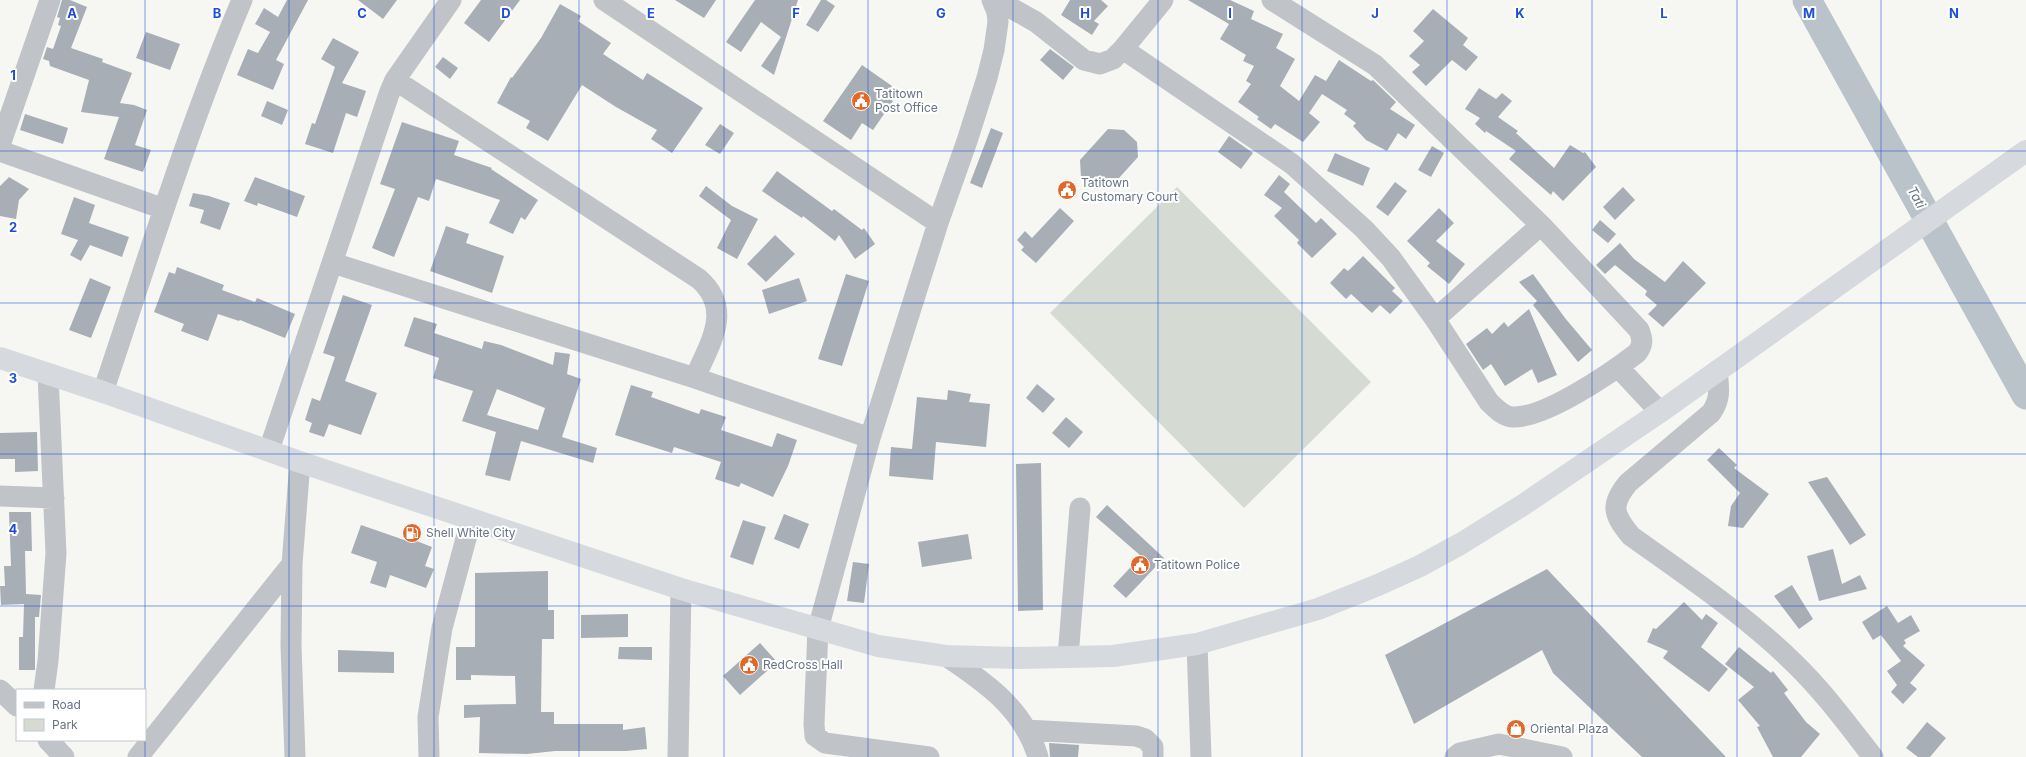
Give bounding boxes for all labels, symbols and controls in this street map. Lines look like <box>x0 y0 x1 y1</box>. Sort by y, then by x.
text: A <box>67 5 77 21</box>
text: B <box>213 5 222 21</box>
text: C <box>357 5 367 21</box>
text: D <box>501 5 511 21</box>
text: E <box>647 5 655 21</box>
text: F <box>792 5 800 21</box>
text: G <box>936 5 946 21</box>
text: H <box>1080 5 1090 21</box>
text: I <box>1228 5 1232 21</box>
text: J <box>1371 5 1379 21</box>
text: K <box>1515 5 1525 21</box>
text: L <box>1660 5 1668 21</box>
text: M <box>1803 5 1815 21</box>
text: N <box>1949 5 1959 21</box>
text: 1 <box>10 67 16 83</box>
place label: Tatitown Post Office <box>875 86 938 115</box>
public building icon: Tatitown Post Office <box>850 90 872 112</box>
place label: Tatitown Customary Court <box>1081 175 1178 204</box>
public building icon: Tatitown Customary Court <box>1056 179 1078 201</box>
water label: Tati <box>1904 183 1930 212</box>
text: 2 <box>9 219 17 235</box>
text: 3 <box>9 370 17 386</box>
text: 4 <box>9 521 18 537</box>
fuel station icon: Shell White City <box>401 522 423 544</box>
place label: Shell White City <box>426 525 516 540</box>
public building icon: Tatitown Police <box>1129 554 1151 576</box>
place label: Tatitown Police <box>1154 557 1240 572</box>
public building icon: RedCross Hall <box>738 654 760 676</box>
place label: RedCross Hall <box>763 657 843 672</box>
legend <box>16 689 146 741</box>
text: Road <box>52 697 81 712</box>
text: Park <box>52 717 78 732</box>
shop icon: Oriental Plaza <box>1505 718 1527 740</box>
place label: Oriental Plaza <box>1530 721 1609 736</box>

